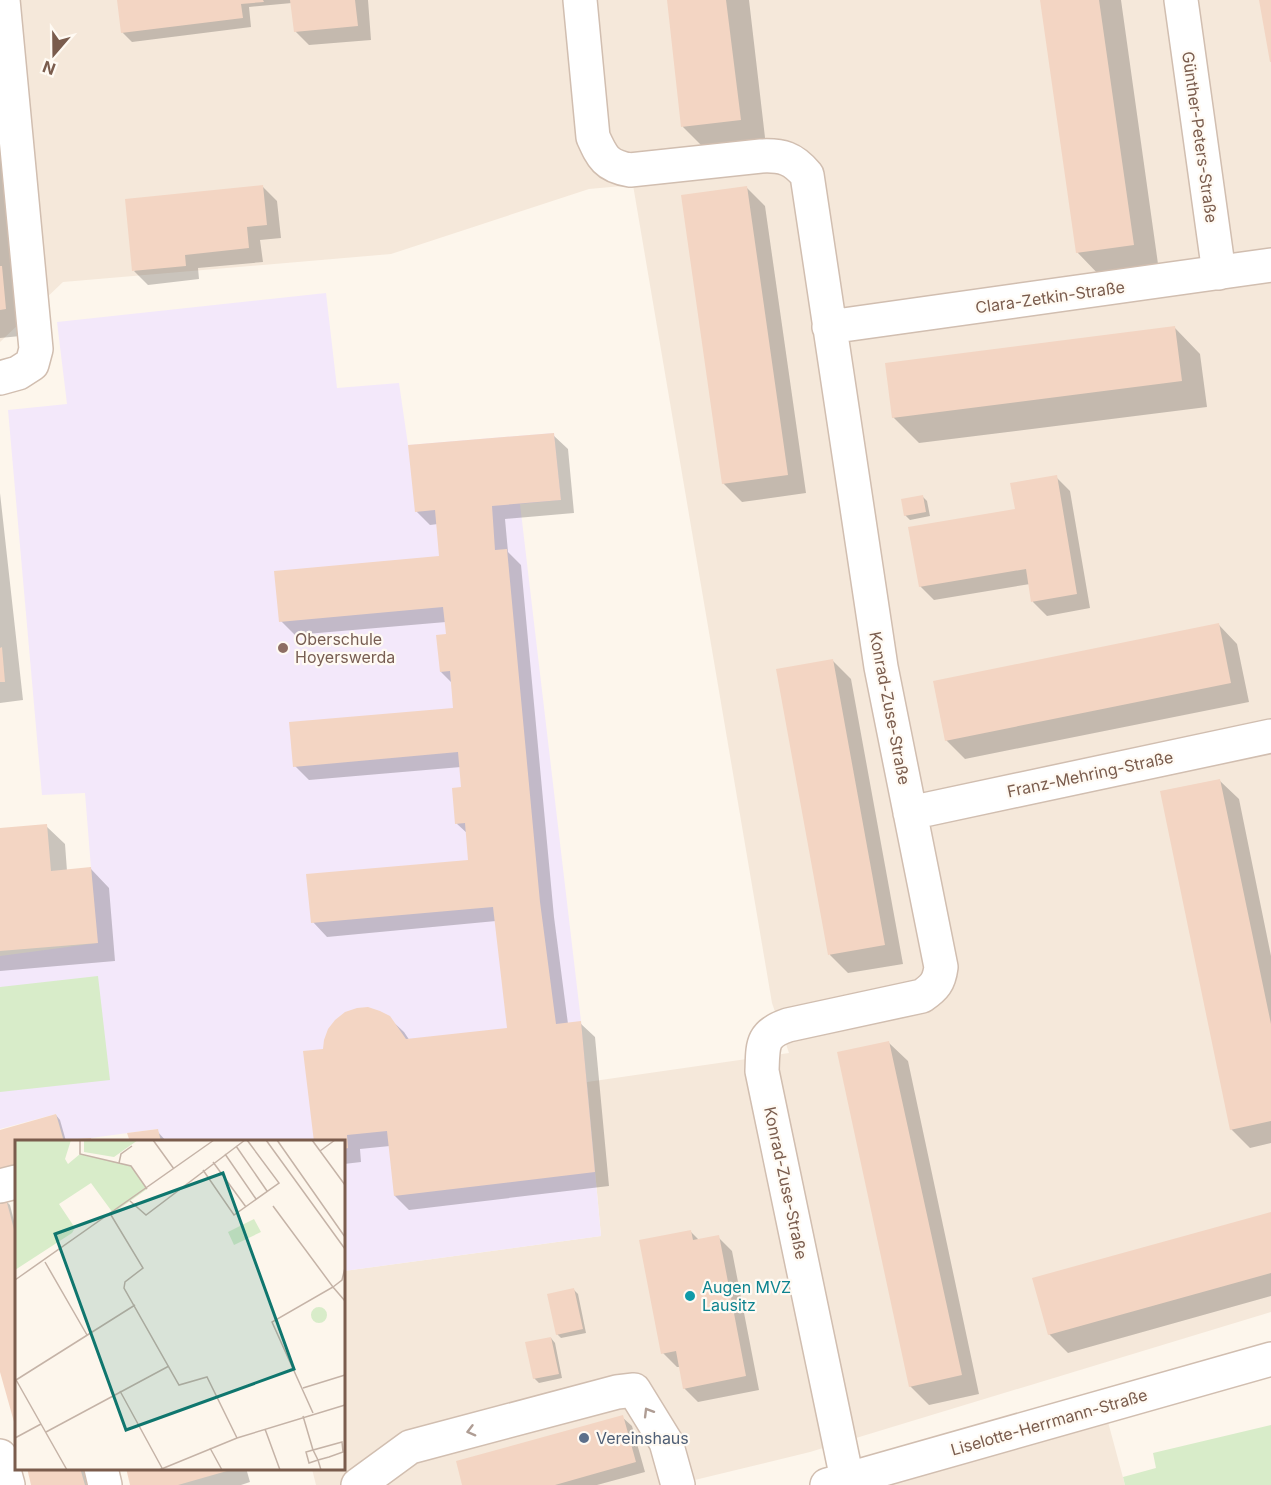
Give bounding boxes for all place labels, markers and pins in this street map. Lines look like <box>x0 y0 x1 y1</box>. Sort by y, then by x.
place label: Oberschule Hoyerswerda <box>295 629 395 667</box>
marker: Oberschule Hoyerswerda <box>276 641 290 655</box>
place label: Augen MVZ Lausitz <box>702 1277 791 1315</box>
marker: Augen MVZ Lausitz <box>683 1289 697 1303</box>
place label: Vereinshaus <box>596 1428 689 1448</box>
marker: Vereinshaus <box>577 1431 591 1445</box>

